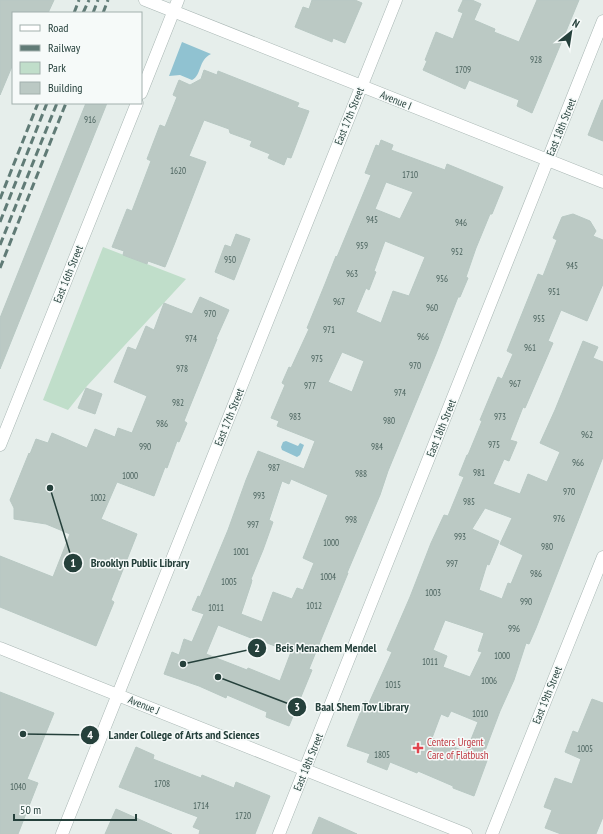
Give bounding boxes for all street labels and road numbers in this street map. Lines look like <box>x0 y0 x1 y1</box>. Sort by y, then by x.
street label: East 17th Street <box>331 85 367 147</box>
street label: Avenue I <box>378 87 414 113</box>
street label: East 18th Street <box>543 96 579 158</box>
street label: East 16th Street <box>50 243 86 305</box>
street label: East 17th Street <box>211 386 247 448</box>
street label: East 18th Street <box>423 397 459 459</box>
street label: East 19th Street <box>529 664 565 726</box>
street label: Avenue J <box>126 692 162 718</box>
street label: East 18th Street <box>290 731 326 793</box>

